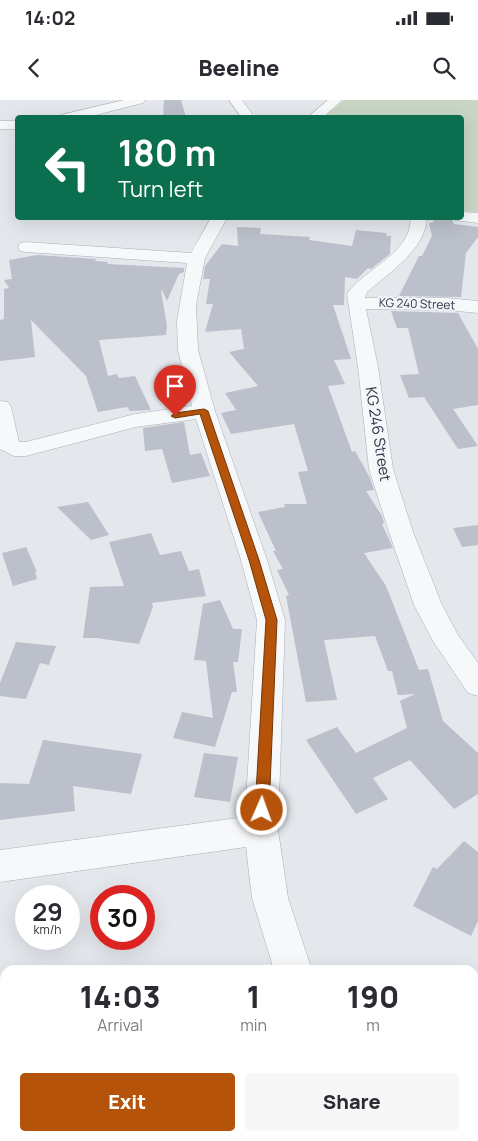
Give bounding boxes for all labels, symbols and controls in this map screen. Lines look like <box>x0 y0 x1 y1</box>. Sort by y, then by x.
text: 14:02 <box>25 5 75 31</box>
text: Beeline <box>199 53 279 83</box>
icon: back <box>20 54 48 82</box>
icon: search <box>430 54 458 82</box>
text: 180 m <box>118 129 216 177</box>
icon: left <box>35 135 100 200</box>
text: Turn left <box>118 174 203 204</box>
street label: KG 240 Street <box>379 294 456 313</box>
pin <box>154 365 196 416</box>
icon: arrive <box>161 372 189 400</box>
street label: KG 246 Street <box>361 385 396 483</box>
position arrow <box>235 783 287 835</box>
speed limit sign: 30 <box>90 885 155 950</box>
text: 29 <box>32 894 63 929</box>
text: km/h <box>34 921 61 938</box>
text: 14:03 <box>80 976 160 1017</box>
text: 1 <box>247 976 260 1017</box>
text: 190 <box>347 976 399 1017</box>
text: Arrival <box>97 1014 143 1036</box>
text: min <box>240 1014 267 1036</box>
text: m <box>366 1014 380 1036</box>
button: Exit <box>20 1073 235 1131</box>
button: Share <box>245 1073 459 1131</box>

